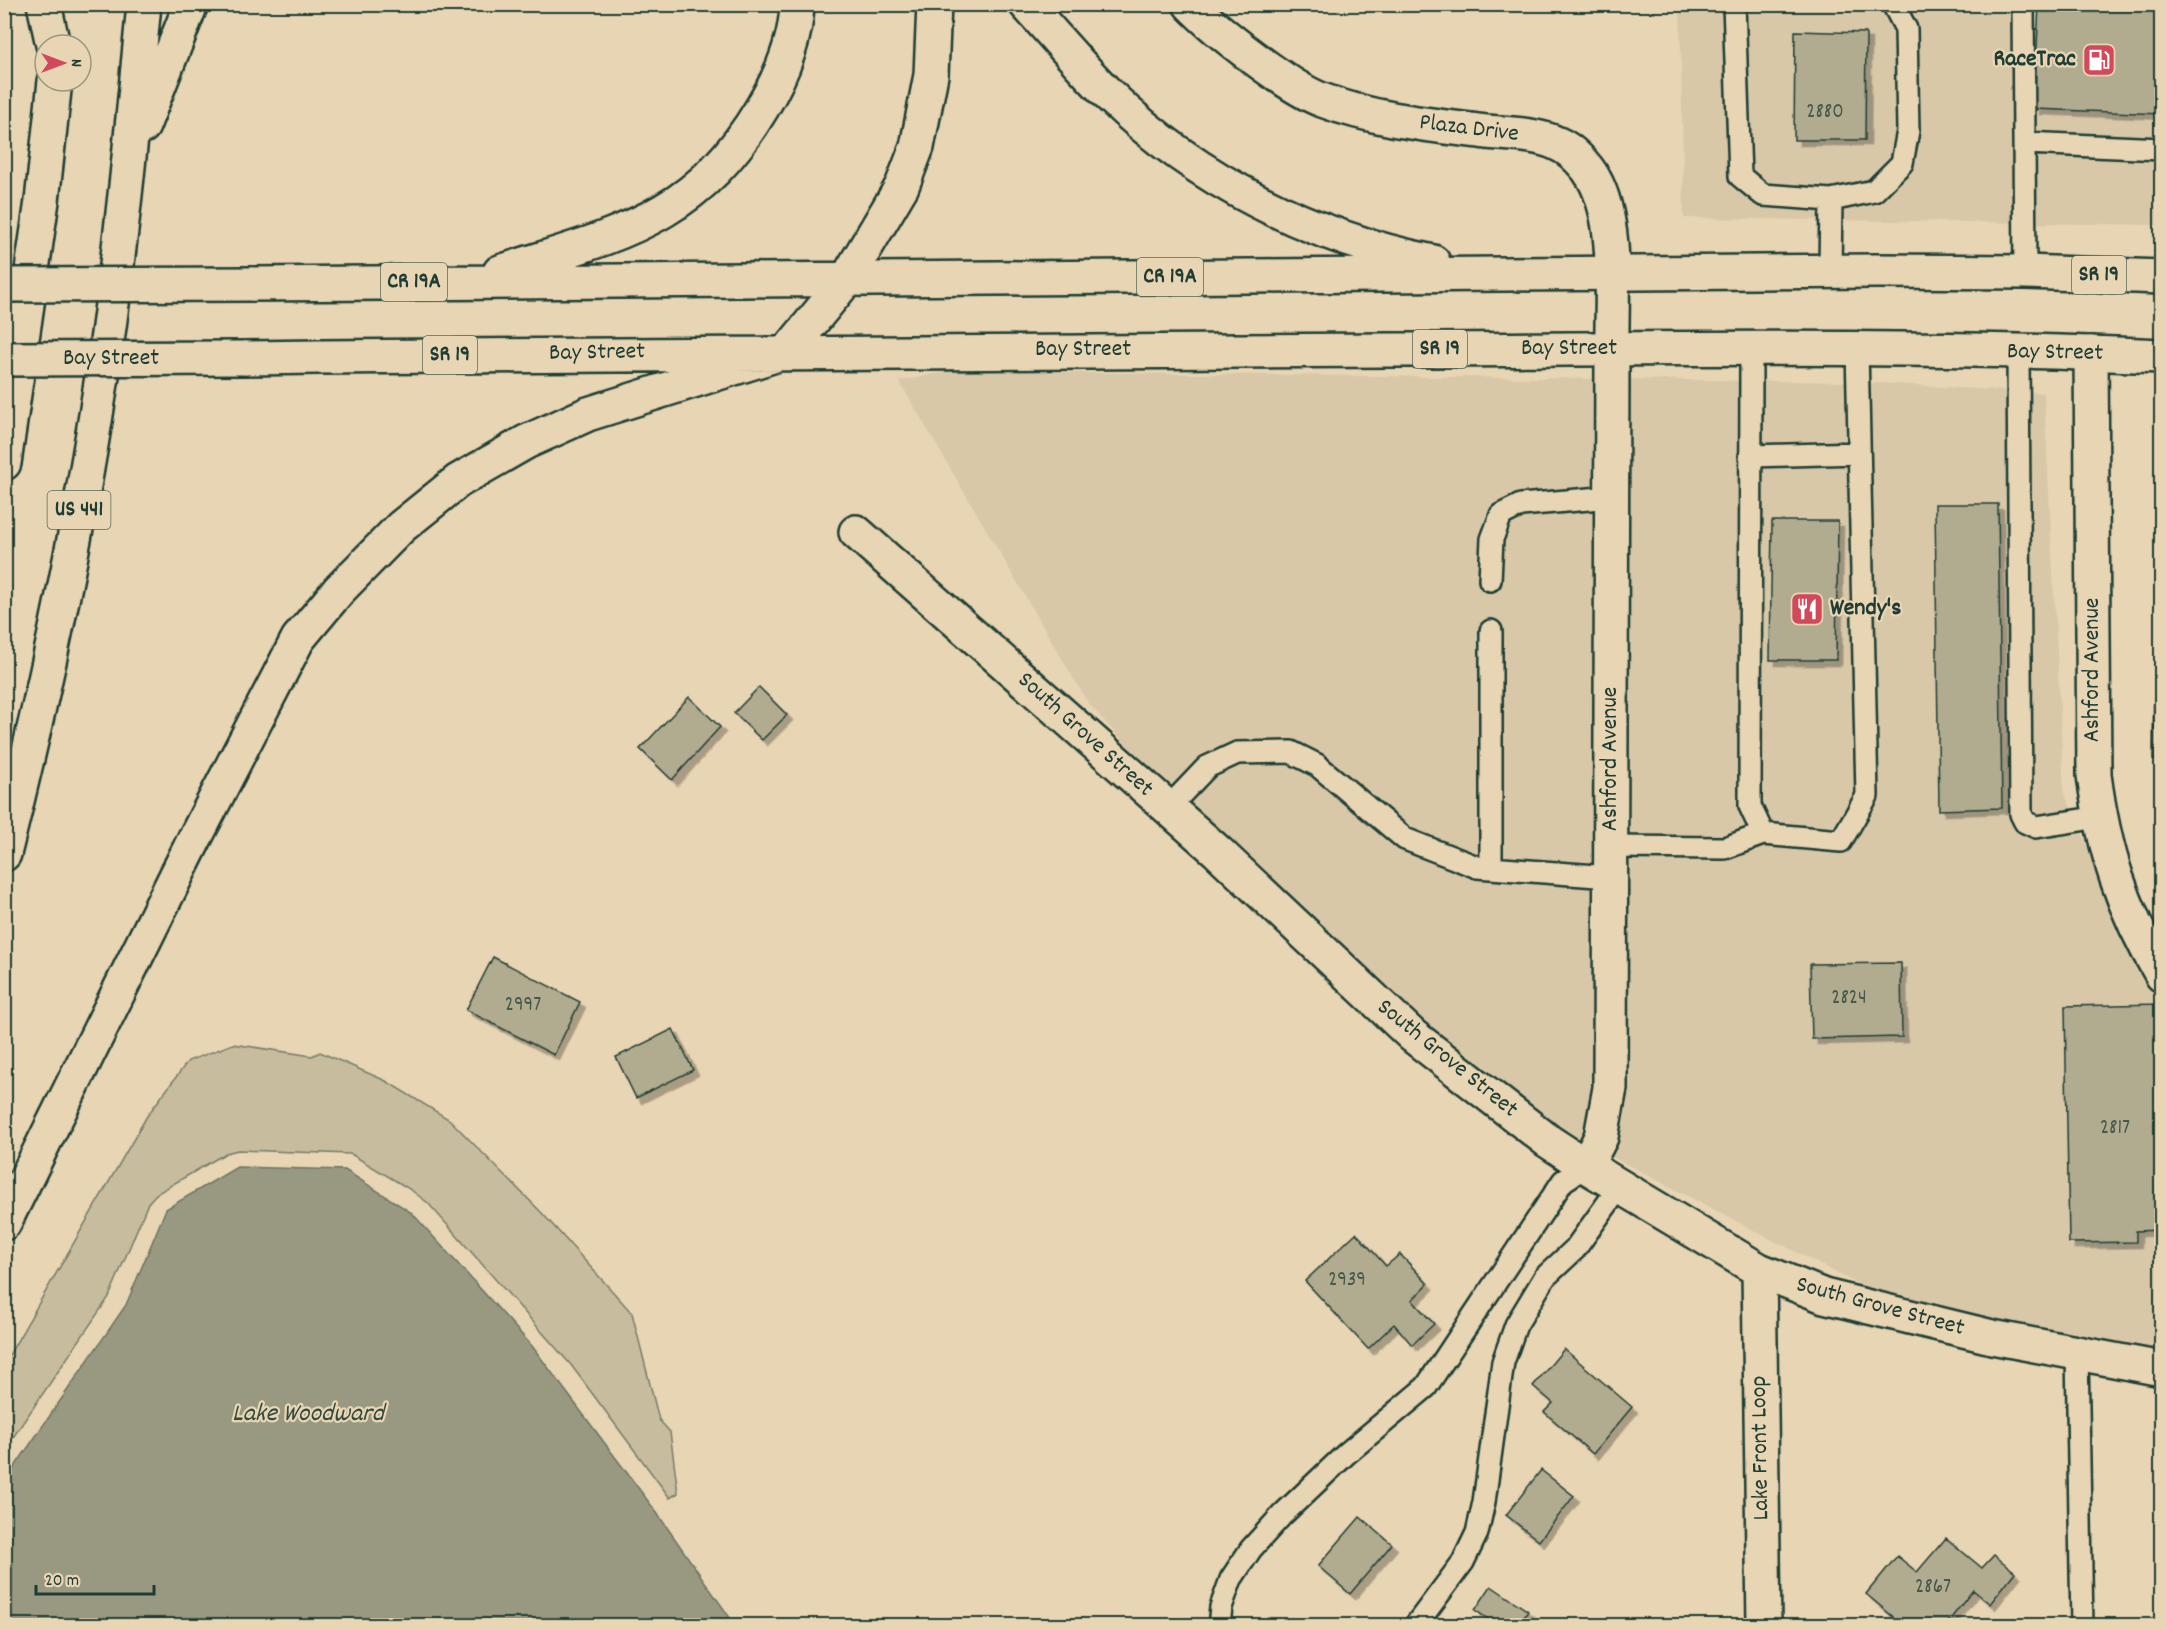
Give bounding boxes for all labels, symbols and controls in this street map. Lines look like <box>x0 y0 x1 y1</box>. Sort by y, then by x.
north arrow <box>33 33 93 93</box>
fuel station icon: RaceTrac <box>2081 42 2117 78</box>
place label: RaceTrac <box>1993 43 2076 77</box>
text: N <box>64 59 87 67</box>
house number: 2880 <box>1806 98 1844 128</box>
street label: Plaza Drive <box>1417 106 1521 152</box>
road number: SR 19 <box>2072 256 2126 294</box>
road number: CR 19A <box>1137 258 1203 296</box>
road number: CR 19A <box>381 263 447 301</box>
road number: SR 19 <box>1413 330 1467 368</box>
street label: Bay Street <box>1521 332 1617 366</box>
street label: Bay Street <box>1035 333 1131 367</box>
street label: Bay Street <box>549 335 646 371</box>
street label: Bay Street <box>2007 335 2104 371</box>
road number: SR 19 <box>423 336 477 374</box>
street label: Bay Street <box>63 342 159 376</box>
road number: US 441 <box>48 491 110 529</box>
restaurant icon: Wendy's <box>1789 591 1825 627</box>
place label: Wendy's <box>1830 592 1901 626</box>
street label: Ashford Avenue <box>2076 598 2110 742</box>
street label: South Grove Street <box>1009 664 1161 806</box>
street label: Ashford Avenue <box>1594 687 1628 831</box>
house number: 2824 <box>1831 984 1867 1014</box>
house number: 2997 <box>505 991 541 1021</box>
street label: South Grove Street <box>1369 991 1525 1127</box>
house number: 2817 <box>2100 1114 2130 1144</box>
house number: 2939 <box>1328 1266 1366 1296</box>
street label: South Grove Street <box>1792 1268 1968 1346</box>
street label: Lake Front Loop <box>1743 1375 1779 1521</box>
water label: Lake Woodward <box>232 1396 387 1433</box>
scale bar <box>36 1558 154 1596</box>
text: 20 m <box>45 1569 79 1594</box>
house number: 2867 <box>1915 1573 1951 1603</box>

